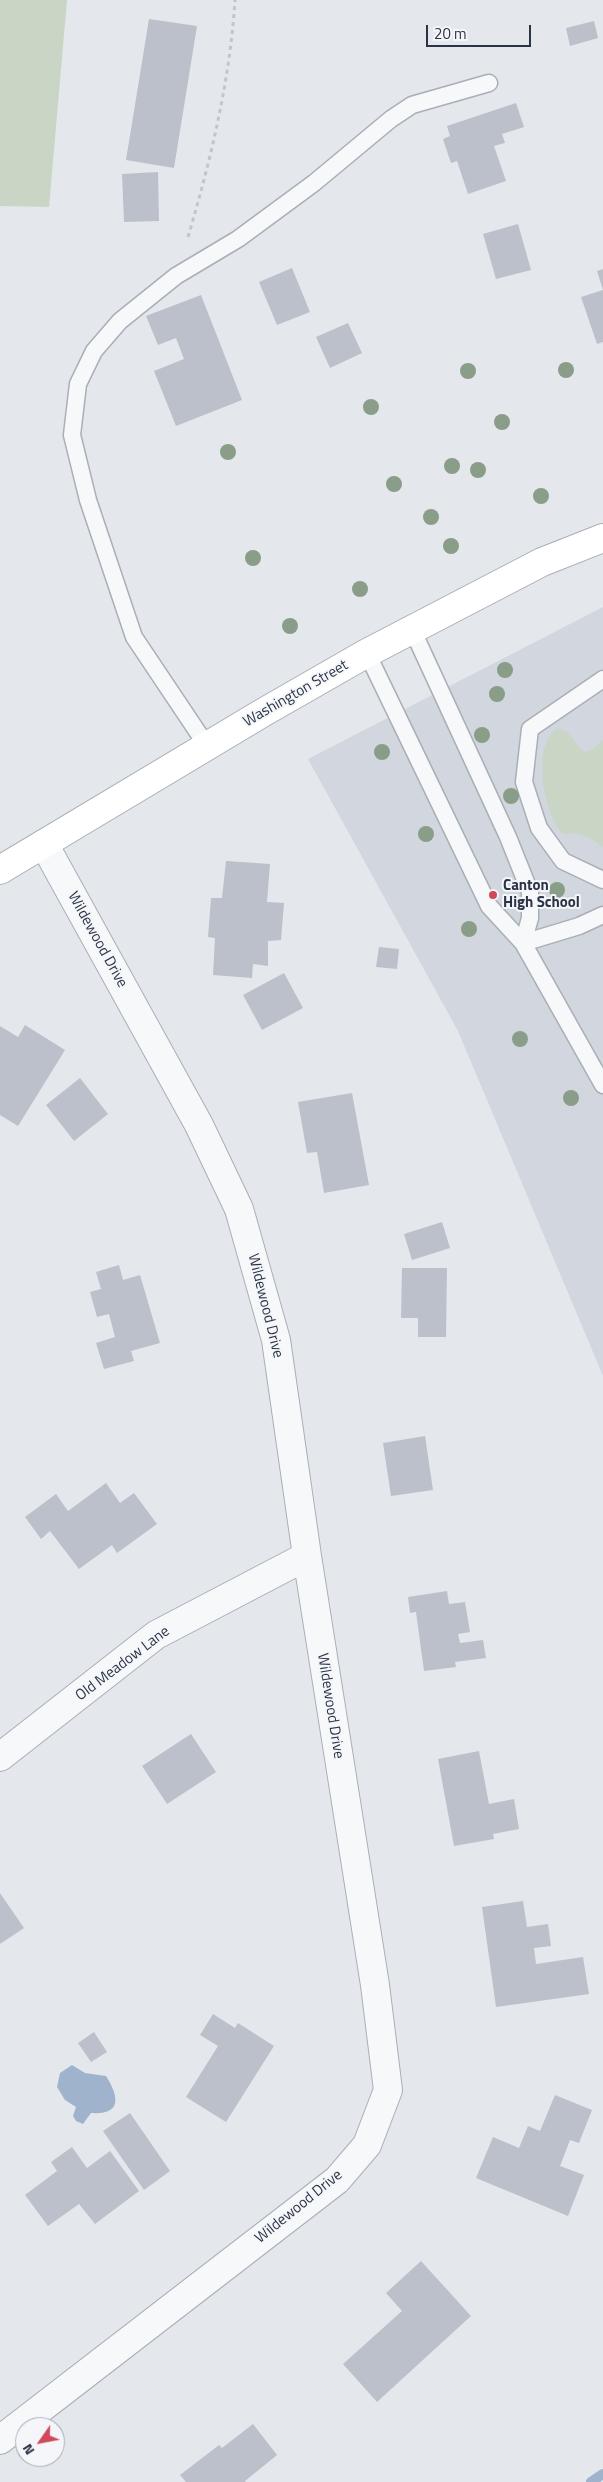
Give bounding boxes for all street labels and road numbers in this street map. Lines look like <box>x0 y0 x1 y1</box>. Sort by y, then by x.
street label: Washington Street <box>240 657 352 731</box>
street label: Wildewood Drive <box>63 889 131 991</box>
street label: Wildewood Drive <box>243 1252 287 1360</box>
street label: Old Meadow Lane <box>72 1623 174 1705</box>
street label: Wildewood Drive <box>313 1652 347 1760</box>
street label: Wildewood Drive <box>252 2166 346 2248</box>

